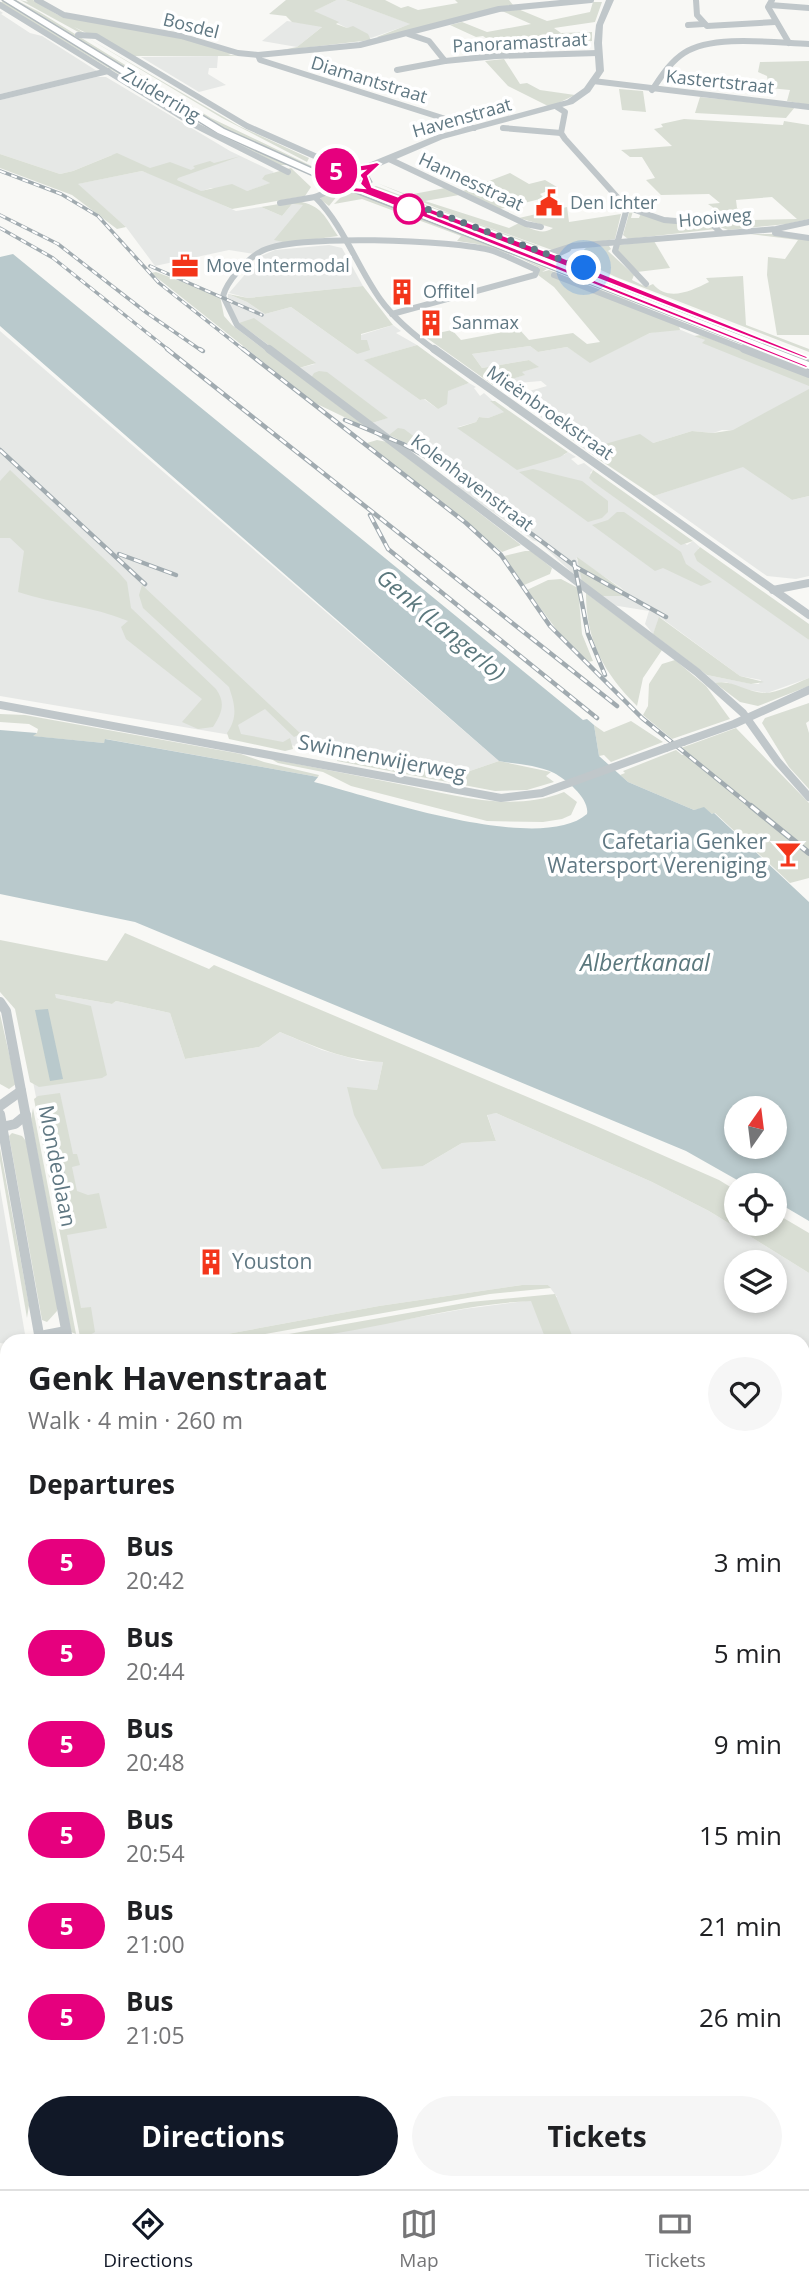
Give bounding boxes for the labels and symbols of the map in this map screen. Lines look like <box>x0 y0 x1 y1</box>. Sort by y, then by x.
street label: Bosdel <box>161 7 222 44</box>
street label: Panoramastraat <box>452 26 588 58</box>
street label: Diamantstraat <box>308 50 430 108</box>
street label: Zuiderring <box>118 61 205 127</box>
street label: Kastertstraat <box>665 63 775 99</box>
street label: Havenstraat <box>409 91 514 143</box>
street label: Hannesstraat <box>415 146 528 216</box>
line badge: 5 <box>313 148 359 194</box>
public building icon: Den Ichter <box>534 188 564 218</box>
place label: Den Ichter <box>570 190 658 214</box>
unlabelled marker <box>394 194 424 224</box>
street label: Hooiweg <box>677 202 753 232</box>
your location <box>566 250 601 285</box>
office icon: Move Intermodal <box>170 251 200 281</box>
place label: Move Intermodal <box>206 253 350 277</box>
building icon: Offitel <box>387 277 417 307</box>
place label: Offitel <box>423 279 475 303</box>
building icon: Sanmax <box>416 308 446 338</box>
place label: Sanmax <box>452 310 520 334</box>
street label: Mieënbroekstraat <box>482 359 619 465</box>
street label: Kolenhavenstraat <box>406 428 539 536</box>
water label: Genk (Langerlo) <box>370 561 513 688</box>
street label: Swinnenwijerweg <box>296 727 468 787</box>
place label: Cafetaria Genker Watersport Vereniging <box>547 827 767 879</box>
bar icon: Cafetaria Genker Watersport Vereniging <box>773 839 803 869</box>
water label: Albertkanaal <box>578 946 711 978</box>
north arrow <box>724 1096 788 1158</box>
street label: Mondeolaan <box>32 1103 83 1229</box>
building icon: Youston <box>196 1247 226 1277</box>
place label: Youston <box>232 1247 312 1275</box>

